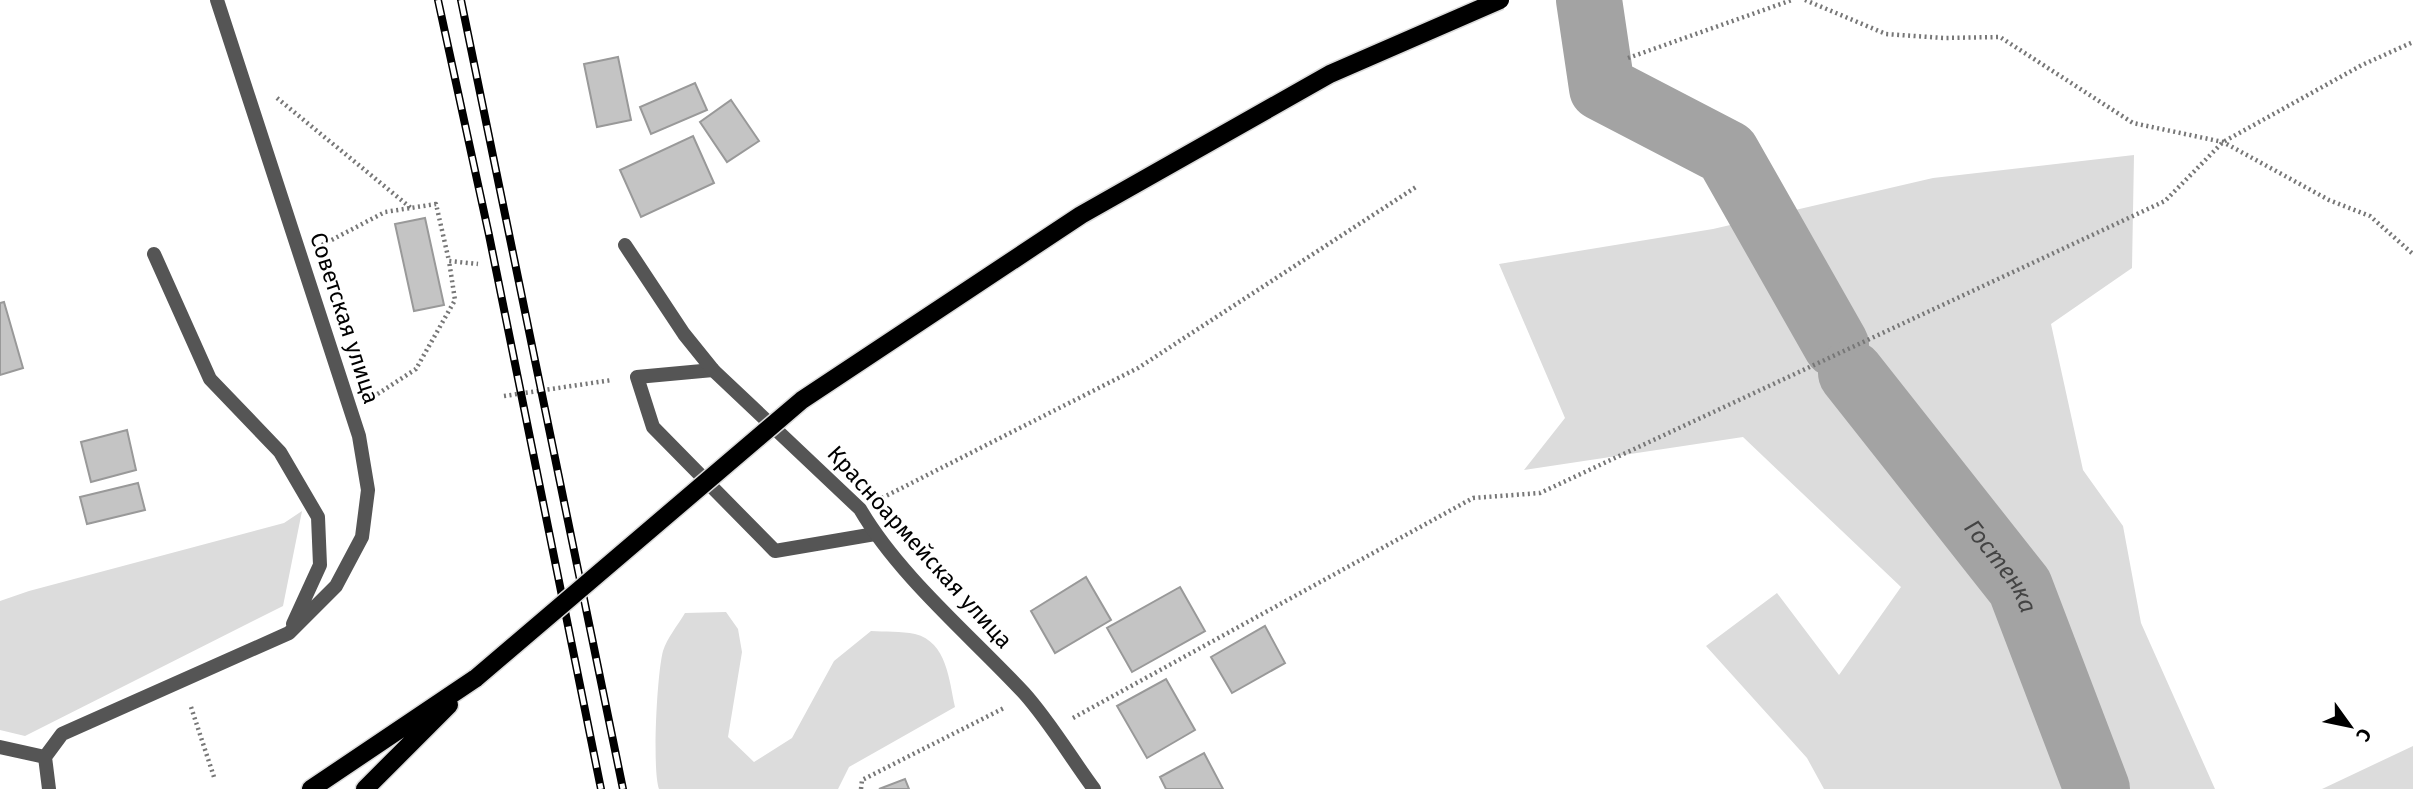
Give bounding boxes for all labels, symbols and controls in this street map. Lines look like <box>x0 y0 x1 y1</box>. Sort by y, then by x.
street label: Советская улица <box>304 229 386 407</box>
street label: Красноармейская улица <box>822 440 1018 654</box>
water label: Гостенка <box>1958 514 2042 617</box>
north arrow <box>2315 691 2385 761</box>
text: С <box>2351 724 2376 746</box>

